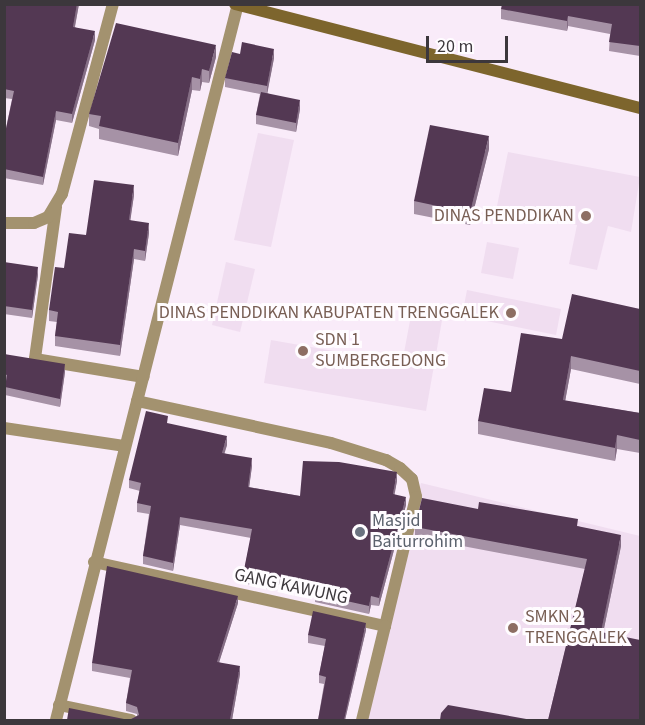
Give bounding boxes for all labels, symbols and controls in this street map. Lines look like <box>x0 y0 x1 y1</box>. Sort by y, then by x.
scale bar <box>429 24 512 62</box>
text: 20 m <box>437 34 473 59</box>
place label: DINAS PENDDIKAN <box>434 205 574 227</box>
marker: DINAS PENDDIKAN <box>579 209 593 223</box>
place label: DINAS PENDDIKAN KABUPATEN TRENGGALEK <box>159 302 499 324</box>
marker: DINAS PENDDIKAN KABUPATEN TRENGGALEK <box>504 306 518 320</box>
place label: SDN 1 SUMBERGEDONG <box>315 330 446 372</box>
marker: SDN 1 SUMBERGEDONG <box>296 344 310 358</box>
place label: Masjid Baiturrohim <box>372 511 463 554</box>
marker: Masjid Baiturrohim <box>353 525 367 539</box>
street label: GANG KAWUNG <box>232 564 350 610</box>
place label: SMKN 2 TRENGGALEK <box>525 607 627 650</box>
marker: SMKN 2 TRENGGALEK <box>506 621 520 635</box>

